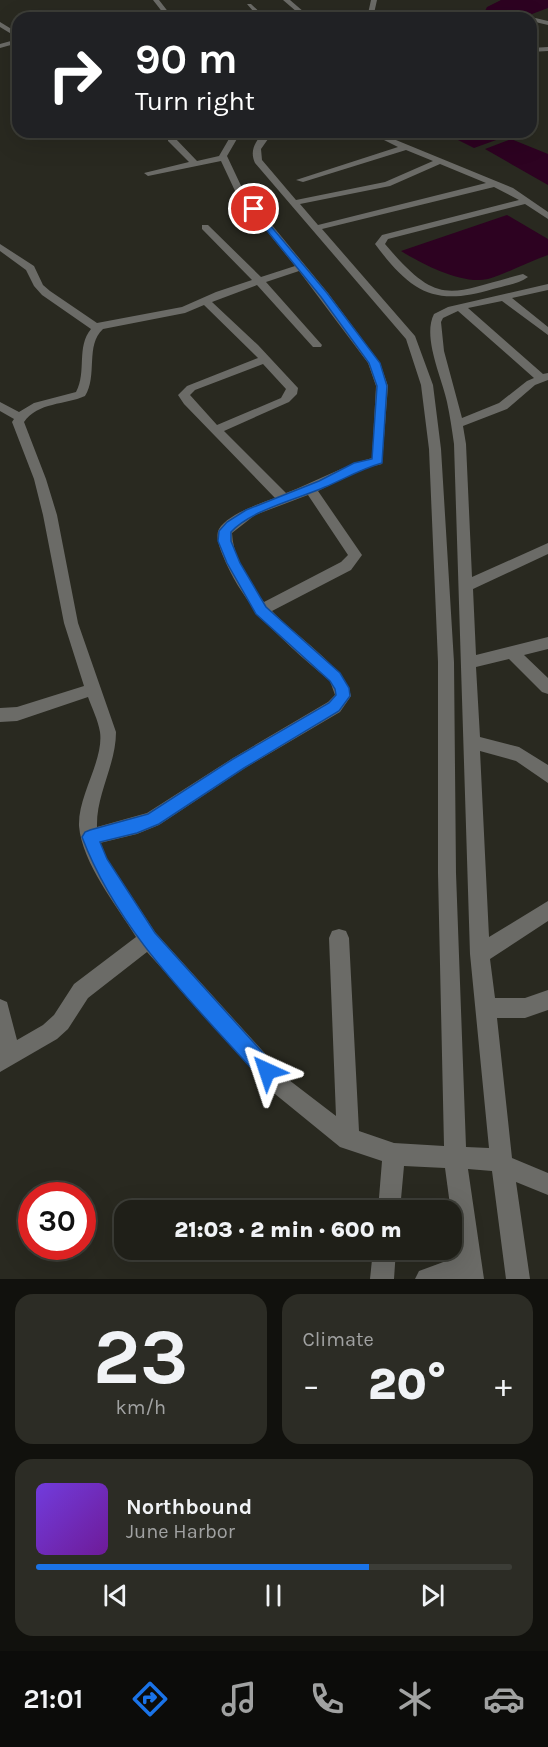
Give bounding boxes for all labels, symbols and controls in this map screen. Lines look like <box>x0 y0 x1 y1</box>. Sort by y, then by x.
text: 90 m <box>135 34 238 84</box>
icon: right <box>36 36 114 114</box>
text: Turn right <box>135 85 255 117</box>
pin <box>228 183 279 234</box>
icon: arrive <box>237 192 270 225</box>
position arrow <box>235 1039 299 1103</box>
speed limit sign: 30 <box>18 1182 96 1260</box>
text: 21:03 · 2 min · 600 m <box>174 1217 402 1243</box>
text: 23 <box>93 1311 189 1403</box>
text: Climate <box>303 1328 374 1351</box>
text: 20° <box>368 1358 446 1410</box>
text: − <box>303 1366 320 1404</box>
text: + <box>495 1366 512 1404</box>
text: km/h <box>115 1396 166 1419</box>
text: Northbound <box>126 1494 252 1520</box>
text: June Harbor <box>126 1520 235 1543</box>
icon: previous <box>99 1579 132 1612</box>
icon: pause <box>257 1579 290 1612</box>
icon: next <box>416 1579 449 1612</box>
icon: directions <box>129 1678 171 1720</box>
icon: music <box>218 1678 260 1720</box>
icon: phone <box>306 1678 348 1720</box>
icon: climate <box>394 1678 436 1720</box>
icon: car <box>483 1678 525 1720</box>
text: 21:01 <box>23 1683 83 1715</box>

